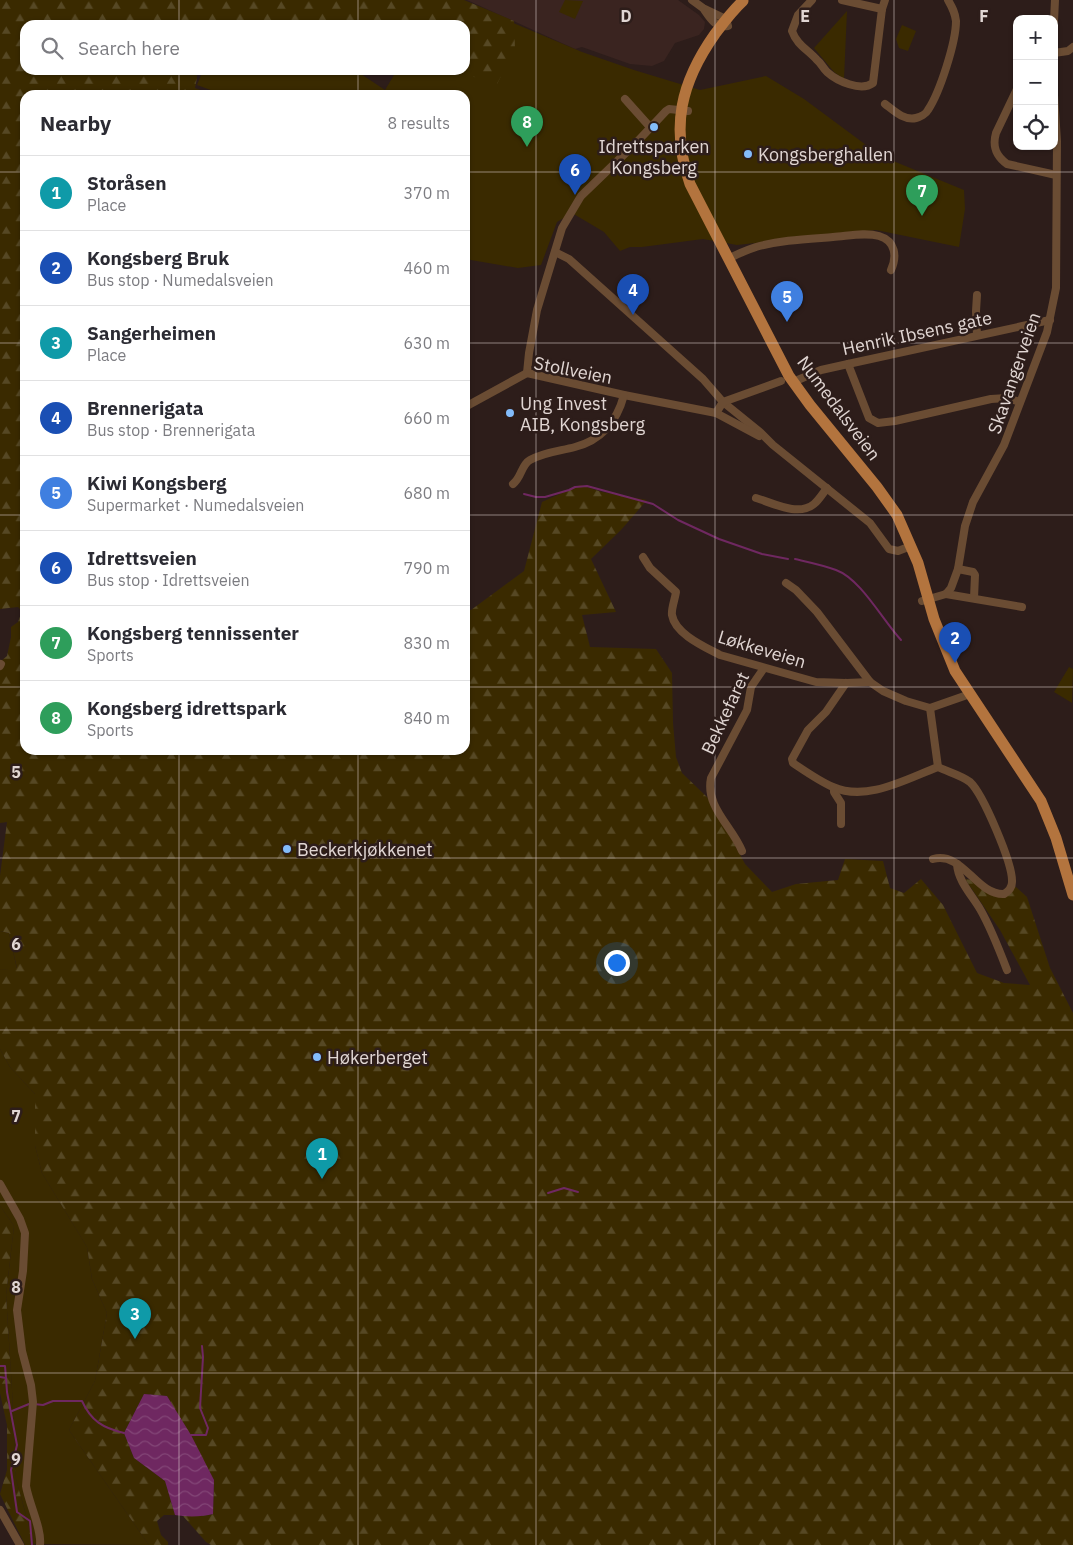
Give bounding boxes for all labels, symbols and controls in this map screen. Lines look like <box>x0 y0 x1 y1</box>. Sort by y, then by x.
text: D <box>620 6 632 26</box>
text: E <box>800 6 810 26</box>
text: F <box>979 6 989 26</box>
map controls <box>1013 15 1058 150</box>
button: + <box>1013 15 1058 60</box>
search box <box>20 20 470 75</box>
icon: search <box>38 34 66 62</box>
text: Search here <box>78 36 180 60</box>
button: − <box>1013 60 1058 105</box>
button: locate <box>1013 105 1058 150</box>
pin: 8 <box>511 106 543 147</box>
text: Nearby <box>40 109 111 137</box>
text: 8 results <box>387 113 450 133</box>
marker: Idrettsparken Kongsberg <box>648 121 660 133</box>
place label: Idrettsparken Kongsberg <box>598 135 710 179</box>
place label: Kongsberghallen <box>758 143 893 166</box>
marker: Kongsberghallen <box>742 148 754 160</box>
pin: 6 <box>559 154 591 195</box>
text: Storåsen <box>87 171 166 195</box>
pin: 7 <box>906 175 938 216</box>
text: 1 <box>51 183 61 203</box>
text: 370 m <box>403 183 450 203</box>
text: Place <box>87 195 126 215</box>
text: Kongsberg Bruk <box>87 246 229 270</box>
text: 2 <box>51 258 61 278</box>
text: 460 m <box>403 258 450 278</box>
text: Bus stop · Numedalsveien <box>87 270 274 290</box>
pin: 4 <box>617 274 649 315</box>
pin: 5 <box>771 281 803 322</box>
street label: Henrik Ibsens gate <box>840 306 994 360</box>
street label: Skavangerveien <box>982 309 1046 437</box>
text: Sangerheimen <box>87 321 216 345</box>
text: 3 <box>51 333 61 353</box>
text: 630 m <box>403 333 450 353</box>
text: Place <box>87 345 126 365</box>
street label: Stollveien <box>532 351 614 389</box>
street label: Numedalsveien <box>792 351 886 465</box>
place label: Ung Invest AIB, Kongsberg <box>520 392 645 436</box>
text: Brennerigata <box>87 396 204 420</box>
marker: Ung Invest AIB, Kongsberg <box>504 407 516 419</box>
text: 4 <box>51 408 61 428</box>
text: 660 m <box>403 408 450 428</box>
text: Bus stop · Brennerigata <box>87 420 255 440</box>
text: Kiwi Kongsberg <box>87 471 227 495</box>
text: 5 <box>51 483 61 503</box>
text: 680 m <box>403 483 450 503</box>
text: Supermarket · Numedalsveien <box>87 495 304 515</box>
text: Idrettsveien <box>87 546 197 570</box>
text: 6 <box>51 558 61 578</box>
text: 790 m <box>403 558 450 578</box>
text: Bus stop · Idrettsveien <box>87 570 250 590</box>
text: Kongsberg tennissenter <box>87 621 299 645</box>
pin: 2 <box>939 622 971 663</box>
street label: Løkkeveien <box>715 625 809 673</box>
text: 7 <box>51 633 61 653</box>
text: 830 m <box>403 633 450 653</box>
text: Sports <box>87 645 134 665</box>
street label: Bekkefaret <box>696 668 754 758</box>
text: Kongsberg idrettspark <box>87 696 287 720</box>
text: 8 <box>51 708 61 728</box>
text: 840 m <box>403 708 450 728</box>
text: Sports <box>87 720 134 740</box>
text: 5 <box>11 762 21 782</box>
place label: Beckerkjøkkenet <box>297 838 433 861</box>
marker: Beckerkjøkkenet <box>281 843 293 855</box>
text: 6 <box>11 934 21 954</box>
your location <box>604 950 630 976</box>
place label: Høkerberget <box>327 1046 428 1069</box>
marker: Høkerberget <box>311 1051 323 1063</box>
text: 7 <box>11 1106 21 1126</box>
pin: 1 <box>306 1138 338 1179</box>
text: 8 <box>11 1277 21 1297</box>
pin: 3 <box>119 1298 151 1339</box>
text: 9 <box>11 1449 21 1469</box>

